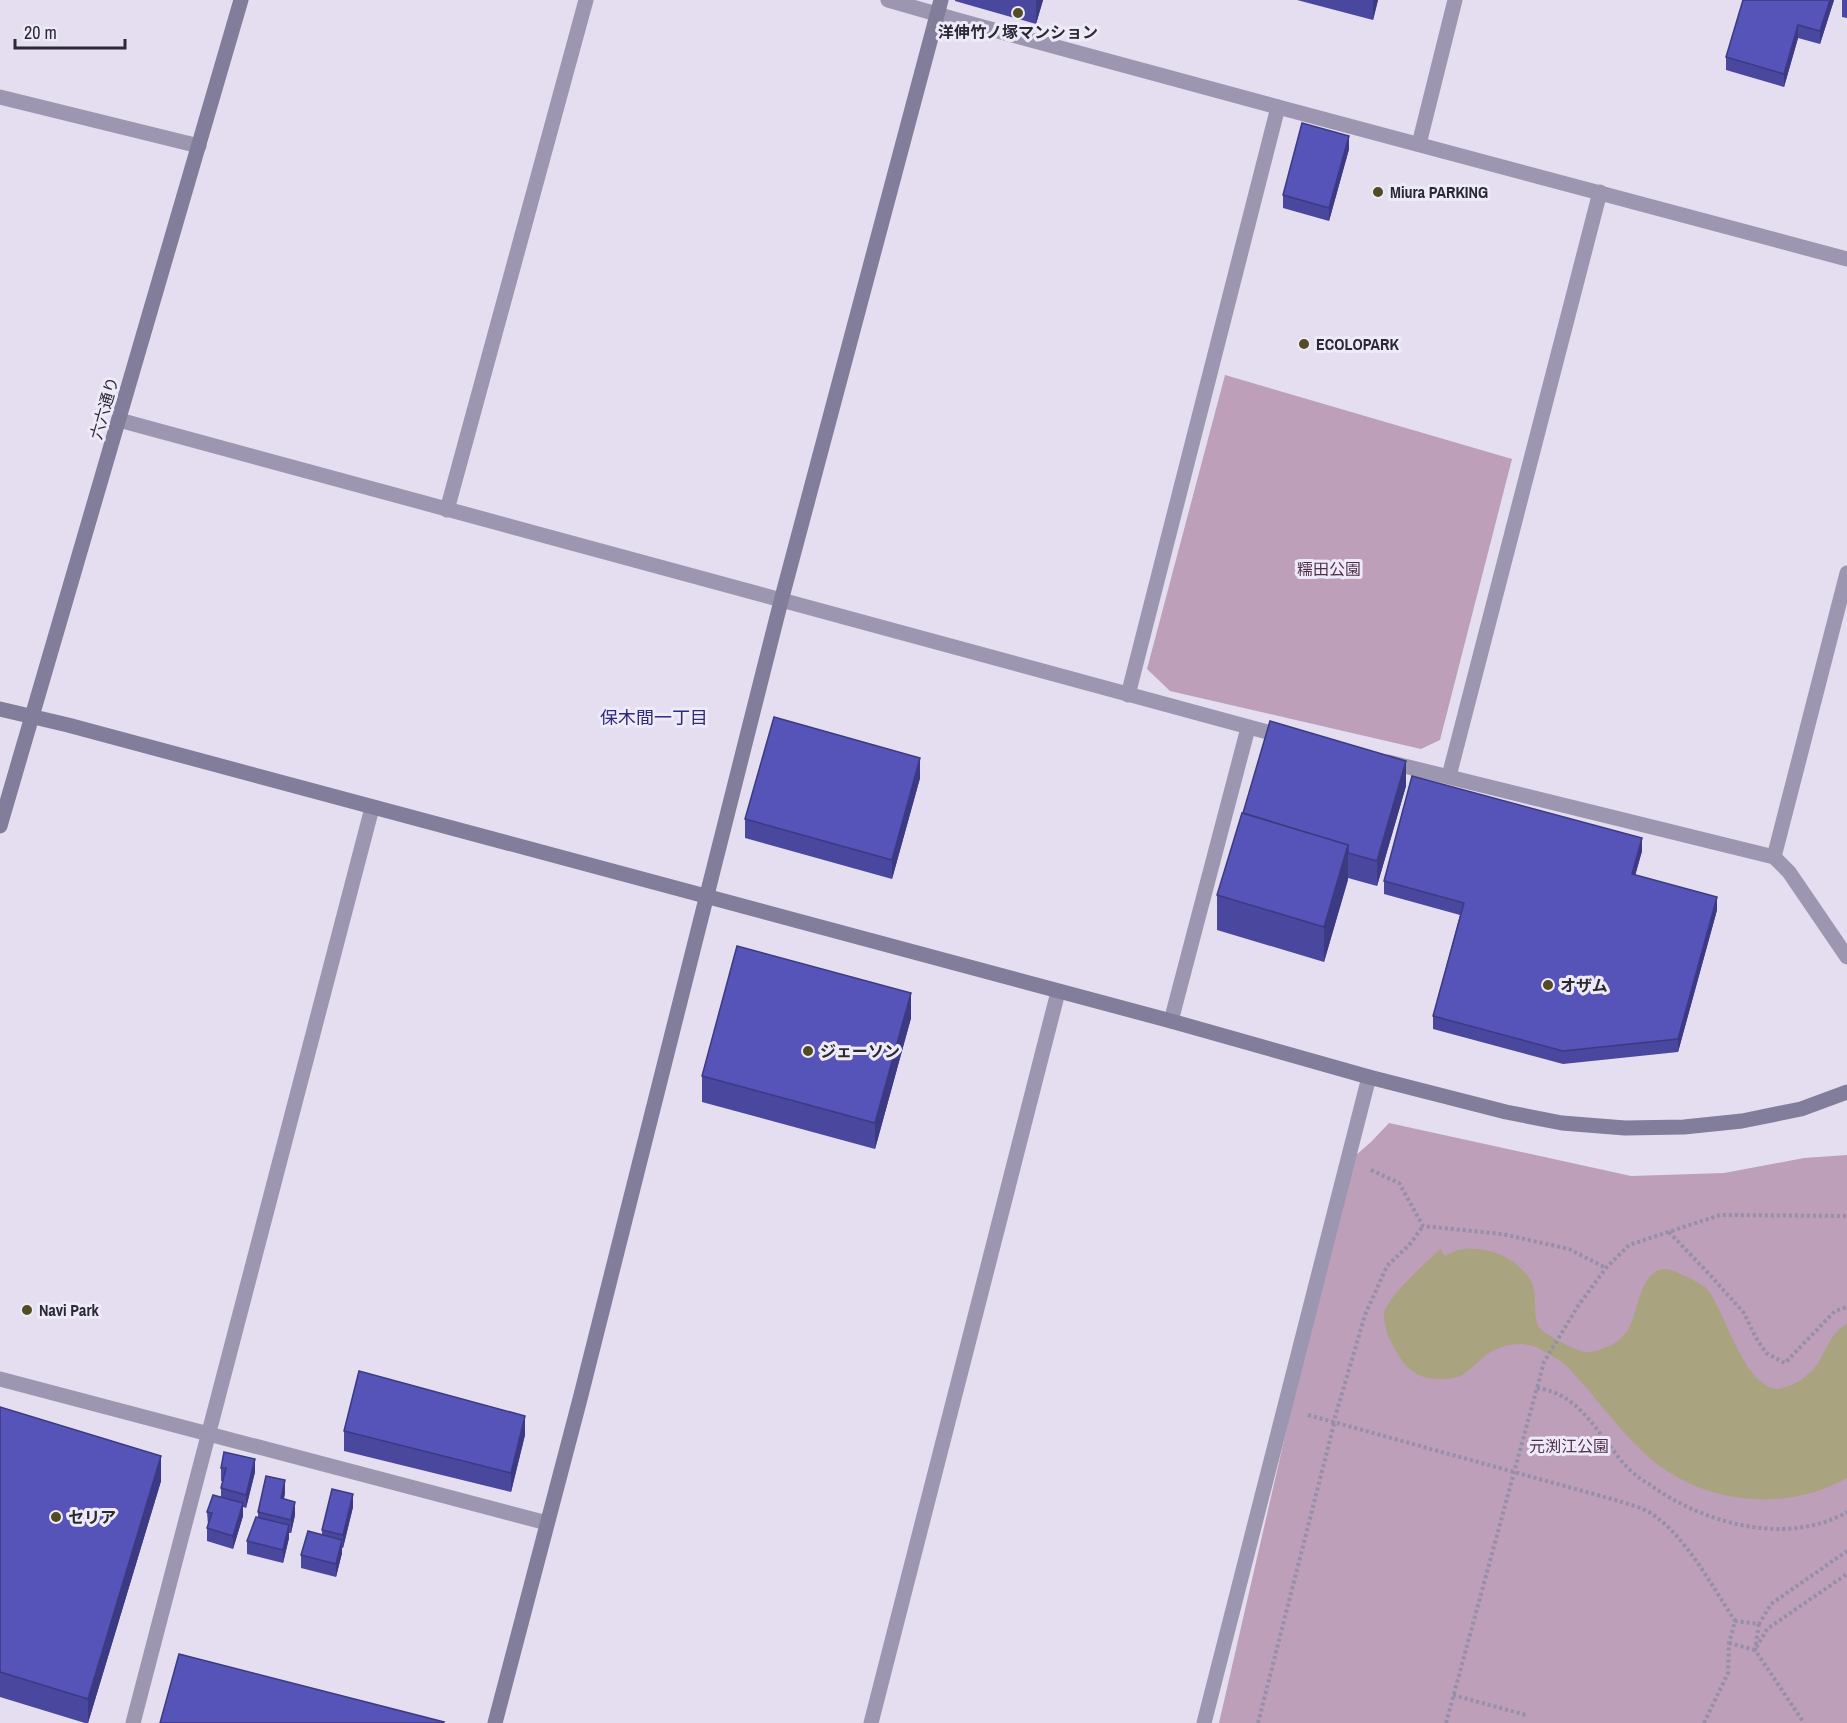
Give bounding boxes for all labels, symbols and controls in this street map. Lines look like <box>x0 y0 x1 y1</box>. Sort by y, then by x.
marker: 洋伸竹ノ塚マンション <box>1011 6 1025 20</box>
scale bar <box>15 12 124 50</box>
text: 20 m <box>24 20 57 45</box>
place label: 洋伸竹ノ塚マンション <box>938 21 1098 43</box>
place label: Miura PARKING <box>1390 181 1488 203</box>
marker: Miura PARKING <box>1371 185 1385 199</box>
place label: ECOLOPARK <box>1316 333 1399 355</box>
marker: ECOLOPARK <box>1297 337 1311 351</box>
street label: 六六通り <box>85 374 123 442</box>
park label: 糯田公園 <box>1297 558 1361 580</box>
district label: 保木間一丁目 <box>600 705 708 730</box>
place label: オザム <box>1560 974 1608 996</box>
marker: オザム <box>1541 978 1555 992</box>
place label: ジェーソン <box>820 1040 900 1062</box>
marker: ジェーソン <box>801 1044 815 1058</box>
place label: Navi Park <box>39 1299 100 1321</box>
marker: Navi Park <box>20 1303 34 1317</box>
park label: 元渕江公園 <box>1529 1435 1609 1457</box>
place label: セリア <box>68 1506 116 1528</box>
marker: セリア <box>49 1510 63 1524</box>

